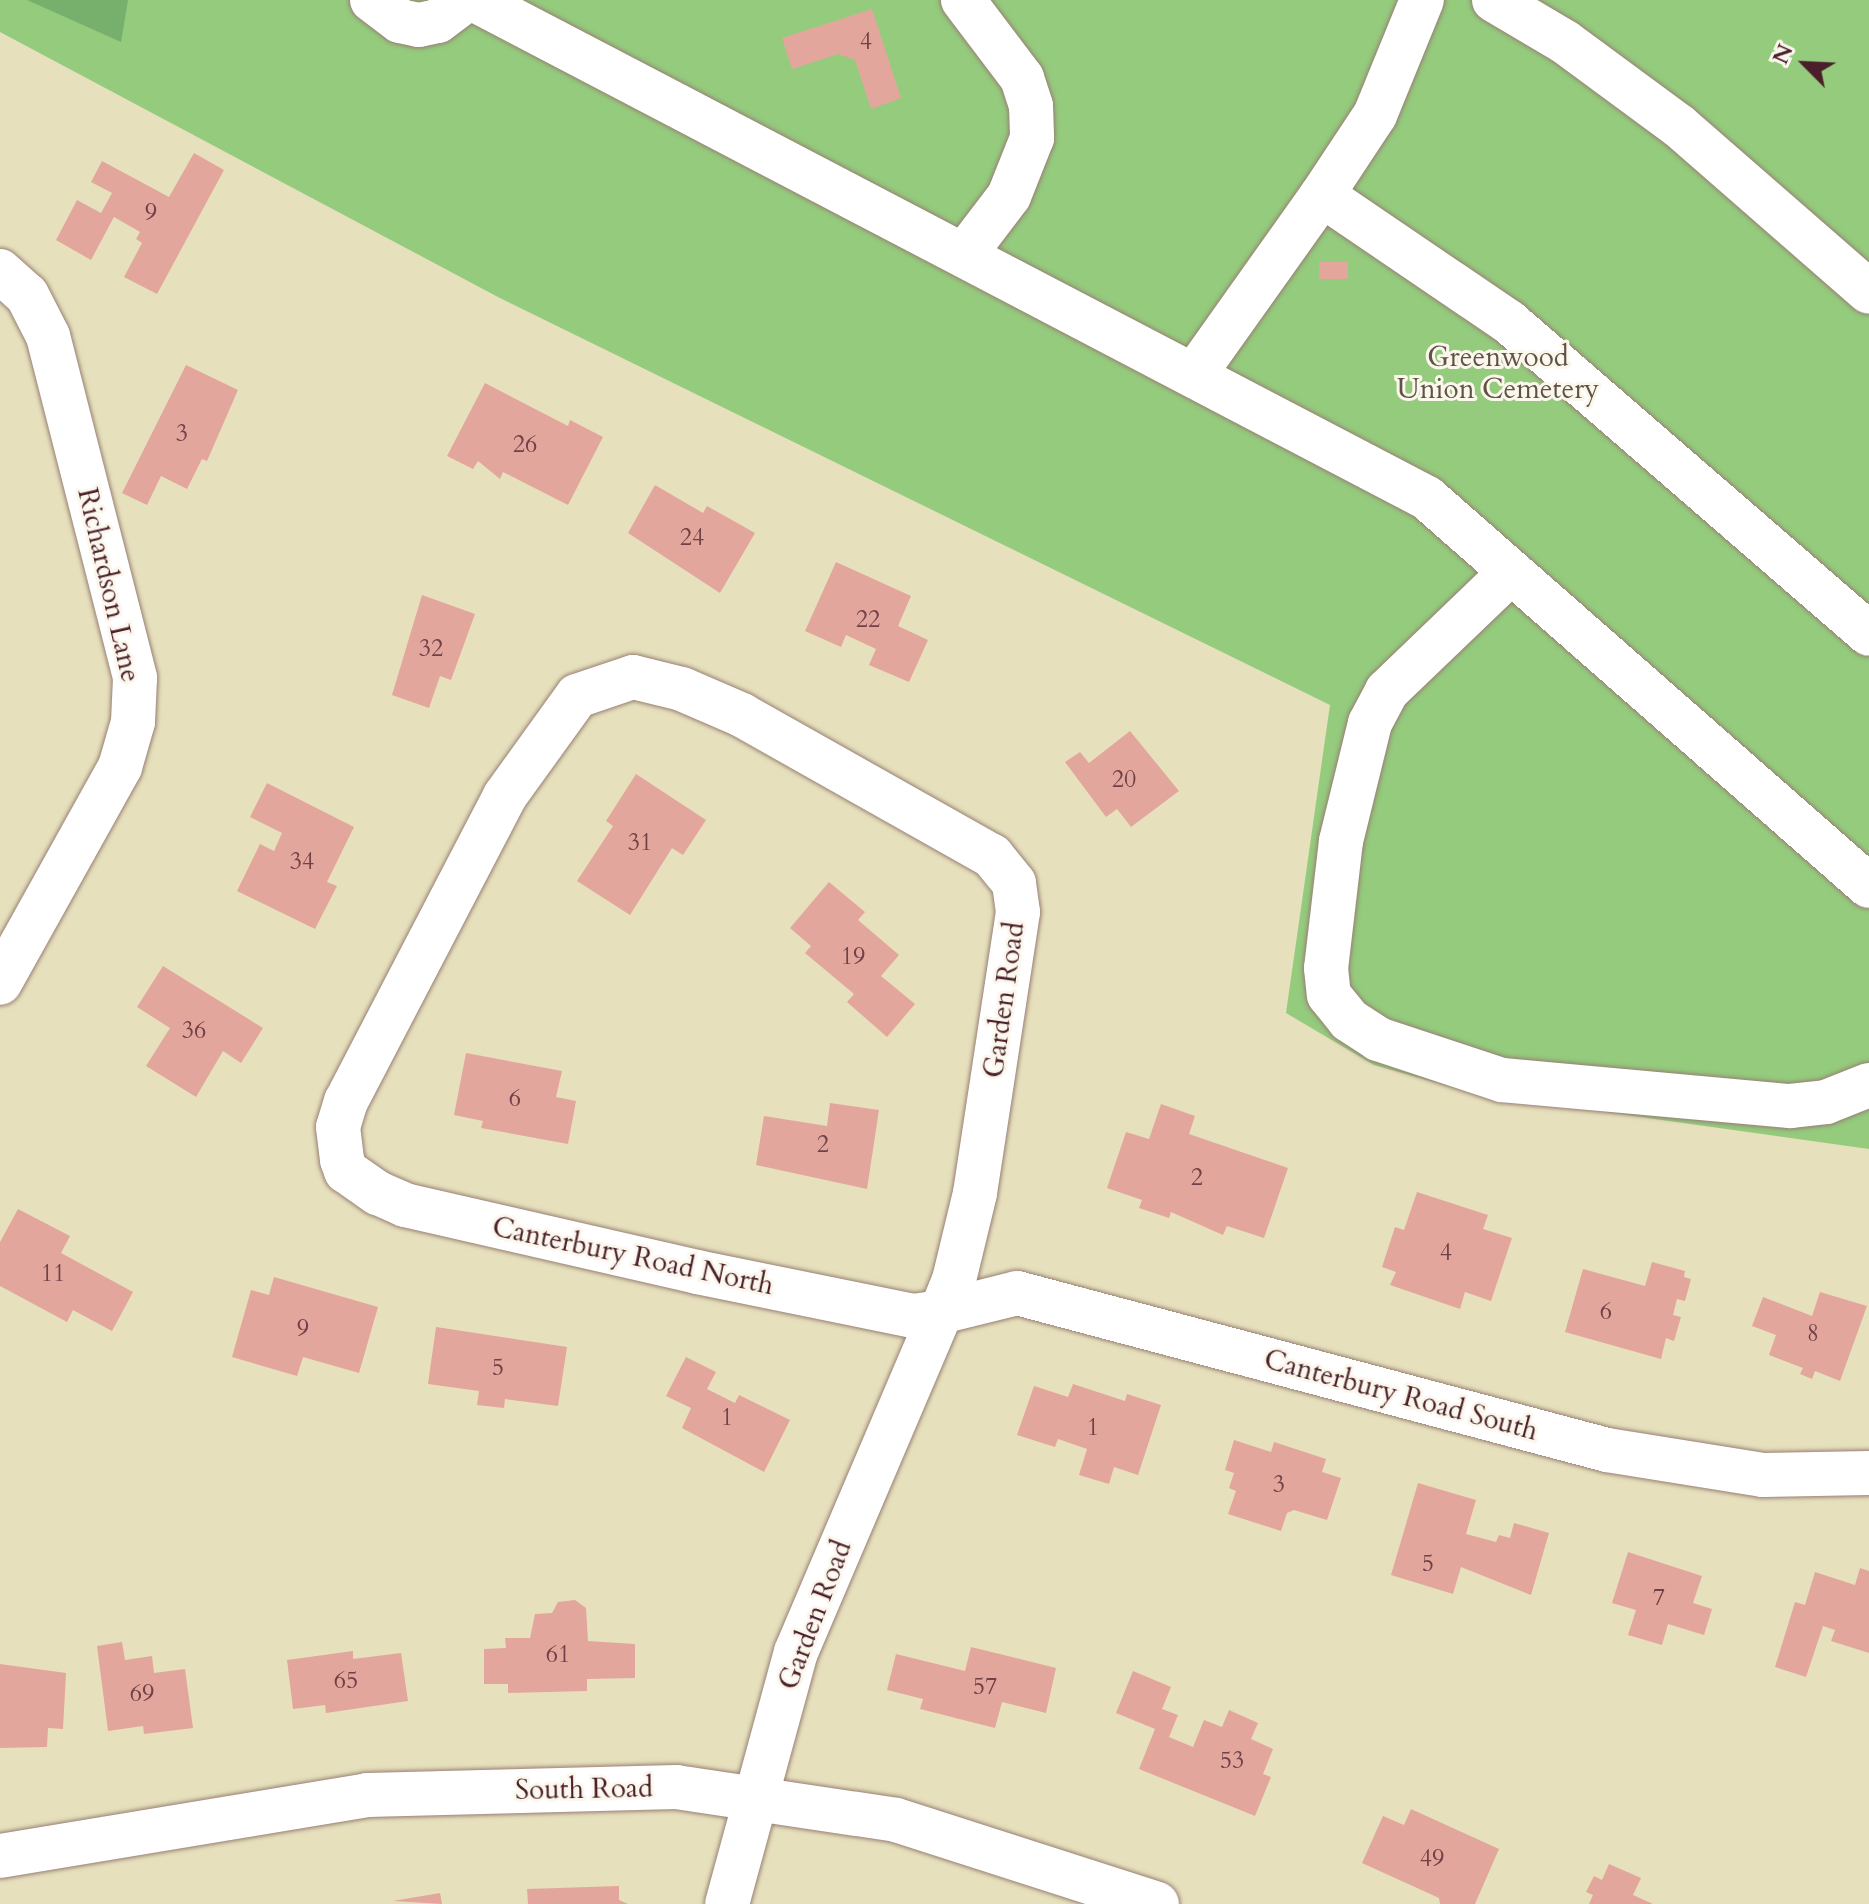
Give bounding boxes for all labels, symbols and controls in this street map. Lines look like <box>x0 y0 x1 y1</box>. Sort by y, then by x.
north arrow <box>1765 24 1845 104</box>
house number: 4 <box>860 28 872 56</box>
text: N <box>1765 39 1801 69</box>
house number: 9 <box>145 199 157 227</box>
park label: Greenwood Union Cemetery <box>1397 340 1599 406</box>
house number: 3 <box>176 420 188 448</box>
house number: 26 <box>513 431 537 459</box>
street label: Richardson Lane <box>70 485 148 685</box>
house number: 24 <box>680 524 704 552</box>
house number: 22 <box>856 606 880 634</box>
house number: 32 <box>419 635 443 663</box>
house number: 20 <box>1112 766 1136 794</box>
house number: 31 <box>628 829 652 857</box>
house number: 34 <box>290 848 314 876</box>
street label: Garden Road <box>976 920 1032 1080</box>
house number: 19 <box>841 943 865 971</box>
house number: 36 <box>182 1017 206 1045</box>
house number: 6 <box>509 1085 521 1113</box>
house number: 2 <box>817 1131 829 1159</box>
house number: 2 <box>1191 1164 1203 1192</box>
street label: Canterbury Road North <box>489 1210 777 1302</box>
house number: 4 <box>1440 1239 1452 1267</box>
house number: 11 <box>41 1260 65 1288</box>
house number: 6 <box>1600 1298 1612 1326</box>
house number: 9 <box>297 1315 309 1343</box>
house number: 8 <box>1807 1320 1819 1348</box>
street label: Canterbury Road South <box>1260 1342 1542 1448</box>
house number: 5 <box>492 1354 504 1382</box>
house number: 1 <box>721 1404 733 1432</box>
house number: 1 <box>1087 1414 1099 1442</box>
house number: 3 <box>1273 1471 1285 1499</box>
street label: Garden Road <box>771 1536 859 1694</box>
house number: 5 <box>1422 1550 1434 1578</box>
house number: 7 <box>1653 1584 1665 1612</box>
house number: 61 <box>546 1641 570 1669</box>
house number: 65 <box>334 1667 358 1695</box>
house number: 57 <box>973 1673 997 1701</box>
house number: 69 <box>130 1680 154 1708</box>
house number: 53 <box>1220 1747 1244 1775</box>
street label: South Road <box>515 1771 653 1807</box>
house number: 49 <box>1420 1845 1444 1873</box>

